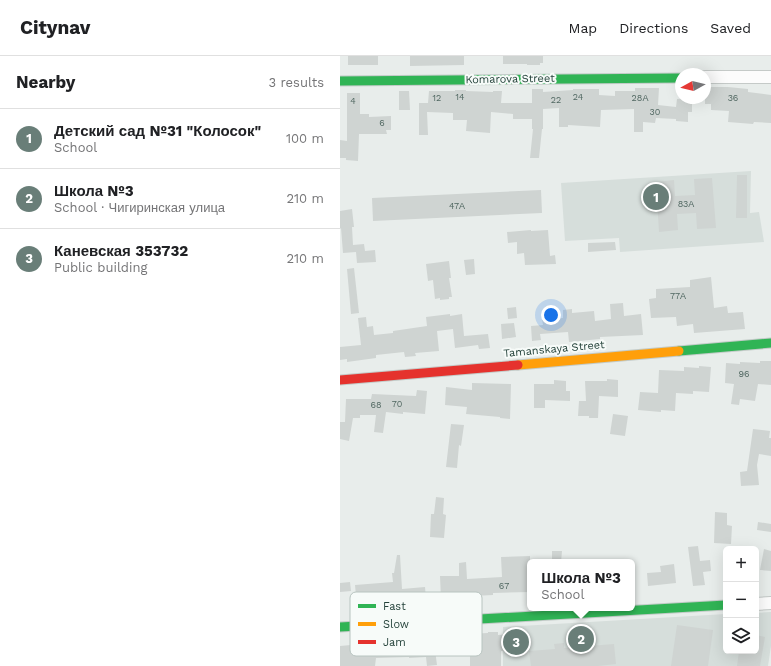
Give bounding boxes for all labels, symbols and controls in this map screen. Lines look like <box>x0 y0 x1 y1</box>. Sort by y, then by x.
text: Citynav <box>20 16 91 39</box>
text: Map <box>569 20 597 36</box>
text: Directions <box>619 20 688 36</box>
text: Saved <box>710 20 751 36</box>
north arrow <box>675 68 711 104</box>
text: Nearby <box>16 72 75 92</box>
street label: Komarova Street <box>465 72 555 86</box>
text: 3 results <box>269 75 324 90</box>
house number: 14 <box>455 92 465 102</box>
house number: 24 <box>573 92 584 102</box>
house number: 12 <box>433 93 441 103</box>
house number: 28А <box>632 93 648 103</box>
house number: 36 <box>728 93 738 103</box>
house number: 22 <box>551 95 561 105</box>
house number: 4 <box>350 96 356 106</box>
house number: 30 <box>650 107 661 117</box>
house number: 6 <box>379 118 385 128</box>
text: Детский сад №31 "Колосок" <box>54 122 261 140</box>
text: 1 <box>26 131 32 146</box>
text: 100 m <box>286 131 324 146</box>
text: School <box>54 140 97 155</box>
text: Школа №3 <box>54 182 134 200</box>
pin: 1 <box>643 182 669 212</box>
text: 2 <box>25 191 33 206</box>
text: 210 m <box>286 191 324 206</box>
house number: 83А <box>678 199 694 209</box>
text: School · Чигиринская улица <box>54 200 225 215</box>
house number: 47А <box>449 201 465 211</box>
text: Каневская 353732 <box>54 242 188 260</box>
text: 3 <box>25 251 33 266</box>
text: 210 m <box>286 251 324 266</box>
text: Public building <box>54 260 147 275</box>
house number: 77А <box>670 291 686 301</box>
your location <box>541 305 561 325</box>
street label: Tamanskaya Street <box>503 338 605 360</box>
house number: 96 <box>738 369 750 379</box>
house number: 70 <box>392 399 403 409</box>
house number: 68 <box>370 400 382 410</box>
map controls <box>723 546 759 654</box>
button: + <box>723 546 759 582</box>
popup <box>527 559 635 611</box>
text: Школа №3 <box>541 569 621 587</box>
house number: 67 <box>499 581 509 591</box>
button: − <box>723 582 759 618</box>
text: School <box>541 587 584 602</box>
legend <box>350 592 482 656</box>
text: Fast <box>383 600 406 613</box>
text: Slow <box>383 618 409 631</box>
button: layers <box>723 618 759 654</box>
pin: 2 <box>568 624 594 654</box>
pin: 3 <box>503 627 529 657</box>
text: Jam <box>383 636 406 649</box>

